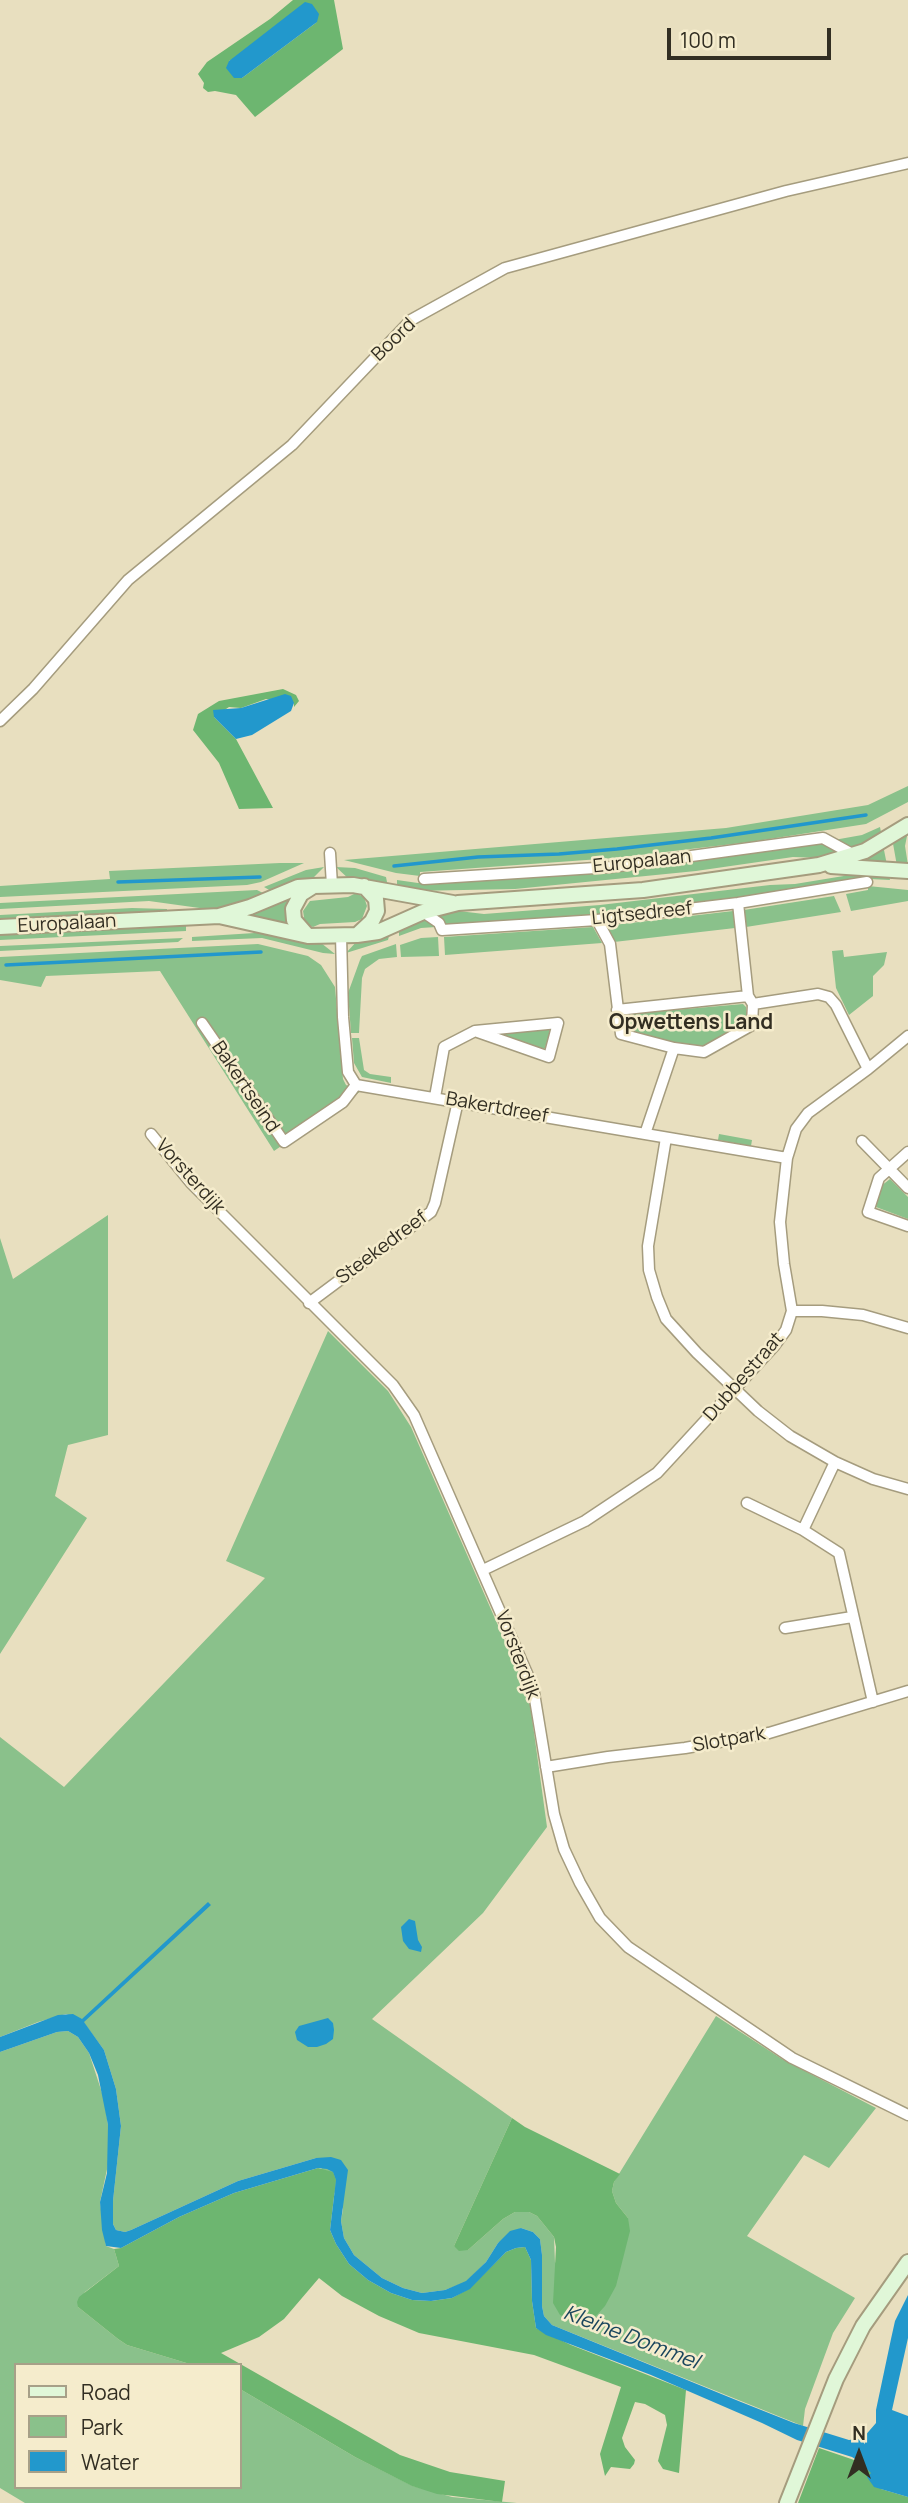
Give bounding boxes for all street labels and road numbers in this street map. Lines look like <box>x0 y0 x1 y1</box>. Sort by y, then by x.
street label: Boord <box>367 314 421 366</box>
street label: Europalaan <box>592 846 692 878</box>
street label: Ligtsedreef <box>591 897 693 931</box>
street label: Europalaan <box>17 910 117 938</box>
street label: Bakertseind <box>206 1037 284 1137</box>
street label: Bakertdreef <box>444 1088 550 1128</box>
street label: Vorsterdijk <box>150 1135 230 1219</box>
street label: Steekedreef <box>332 1206 432 1290</box>
street label: Dubbestraat <box>699 1328 789 1426</box>
street label: Vorsterdijk <box>490 1608 544 1702</box>
street label: Slotpark <box>691 1722 767 1758</box>

